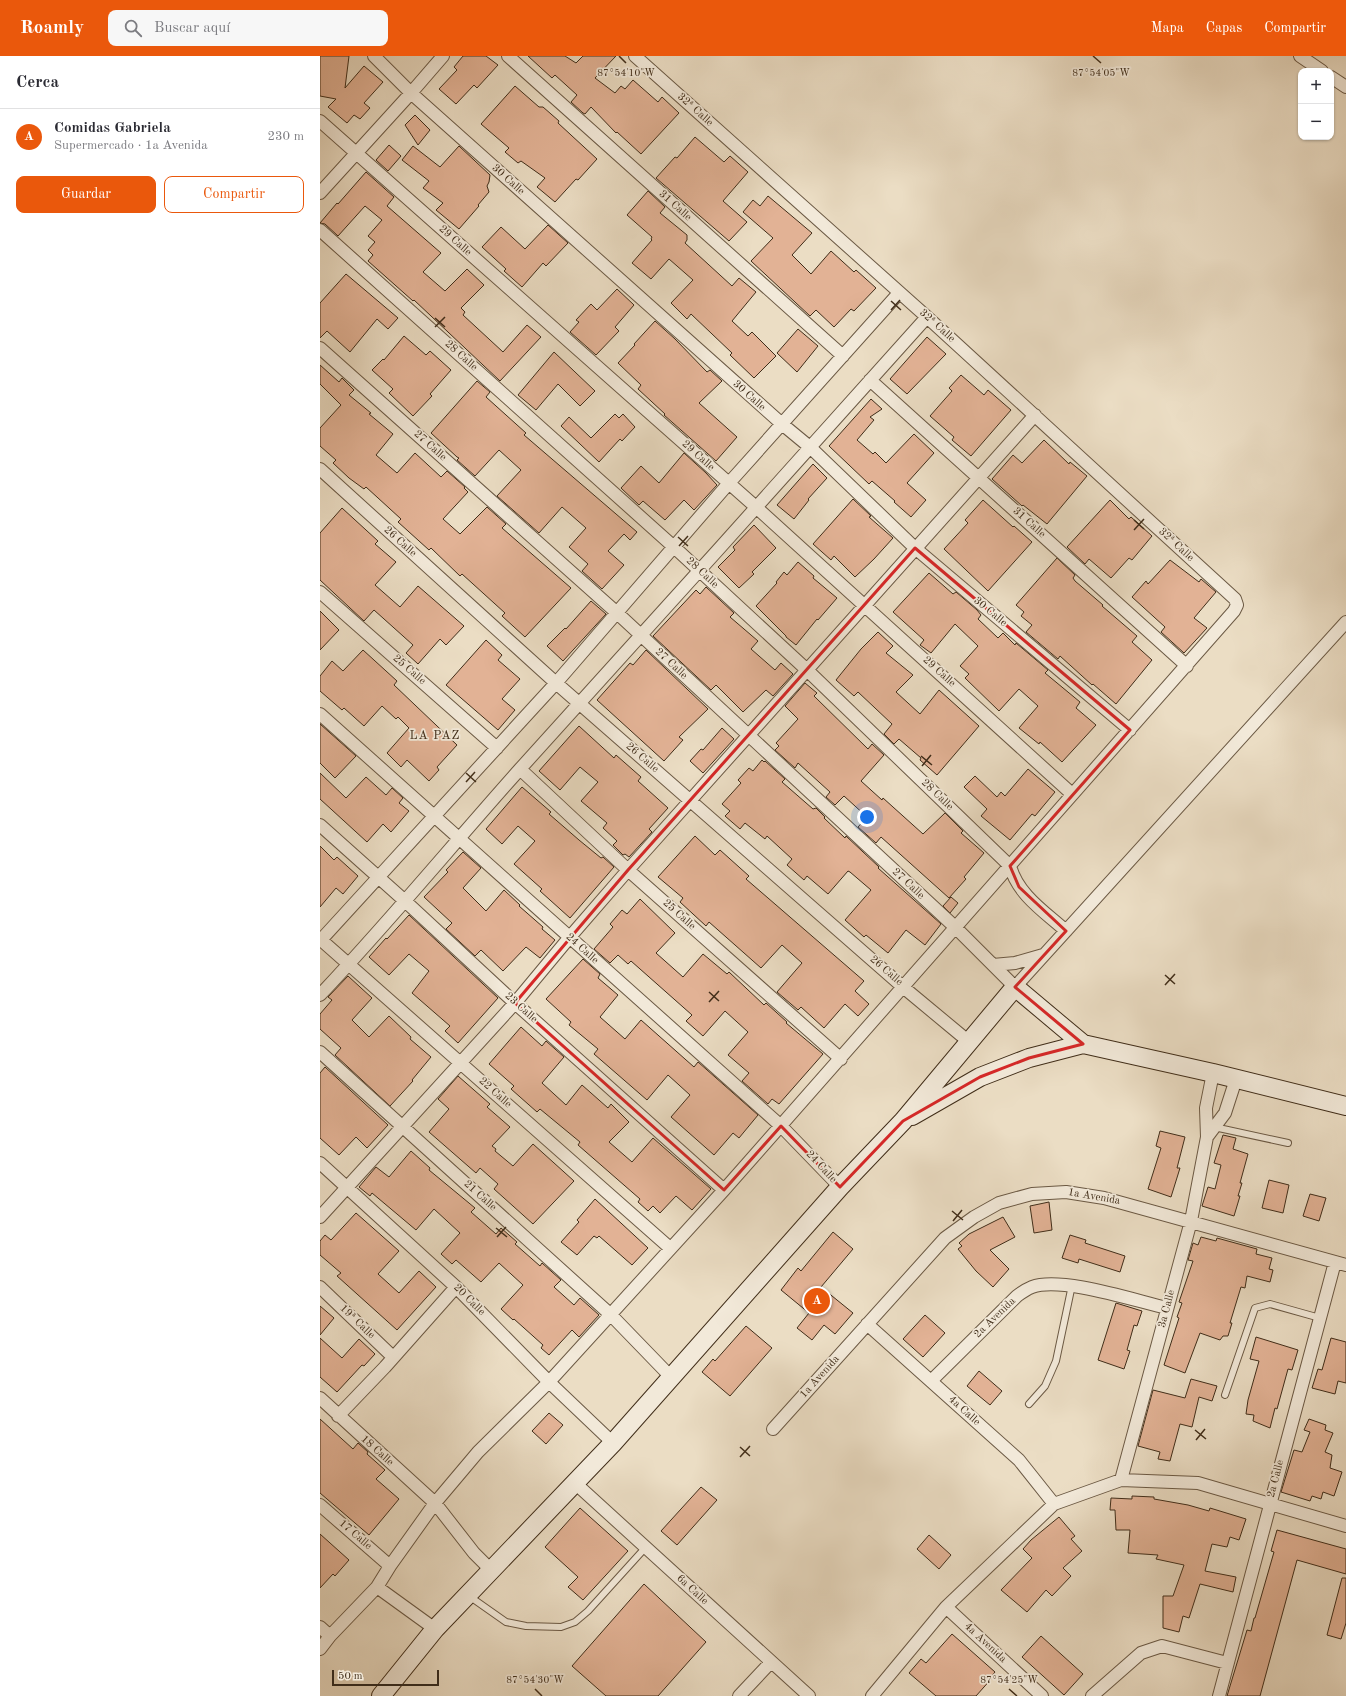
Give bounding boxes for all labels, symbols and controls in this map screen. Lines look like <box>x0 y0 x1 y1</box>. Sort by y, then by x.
search box <box>108 10 388 46</box>
icon: search <box>122 17 144 39</box>
text: Roamly <box>20 19 84 38</box>
text: Buscar aquí <box>154 21 230 36</box>
text: Mapa <box>1151 21 1184 35</box>
text: Capas <box>1206 21 1242 35</box>
text: Compartir <box>1264 21 1326 35</box>
text: 87°54'10"W <box>597 68 655 78</box>
text: 87°54'05"W <box>1072 68 1130 78</box>
map controls <box>1298 68 1334 140</box>
button: + <box>1298 68 1334 104</box>
text: Cerca <box>16 74 59 91</box>
street label: 32ª Calle <box>675 91 715 129</box>
button: − <box>1298 104 1334 140</box>
text: Comidas Gabriela <box>54 121 171 136</box>
text: A <box>24 130 34 143</box>
text: 230 m <box>267 130 304 143</box>
text: Supermercado · 1a Avenida <box>54 139 208 152</box>
street label: 30 Calle <box>490 163 526 197</box>
button: Guardar <box>16 176 156 213</box>
button: Compartir <box>164 176 304 213</box>
street label: 31 Calle <box>657 189 693 223</box>
street label: 29 Calle <box>437 224 473 258</box>
street label: 32ª Calle <box>917 307 957 345</box>
street label: 28 Calle <box>443 339 479 373</box>
street label: 30 Calle <box>731 379 767 413</box>
street label: 27 Calle <box>412 429 448 463</box>
street label: 29 Calle <box>680 439 716 473</box>
street label: 31 Calle <box>1011 506 1047 540</box>
street label: 26 Calle <box>382 525 418 559</box>
street label: 32ª Calle <box>1156 526 1196 564</box>
street label: 28 Calle <box>684 555 720 591</box>
street label: 30 Calle <box>971 595 1009 629</box>
street label: 27 Calle <box>653 646 689 682</box>
street label: 25 Calle <box>390 653 428 687</box>
street label: 29 Calle <box>921 655 957 689</box>
district label: LA PAZ <box>410 730 460 742</box>
street label: 26 Calle <box>623 741 661 775</box>
street label: 28 Calle <box>919 777 955 813</box>
your location <box>857 807 877 827</box>
street label: 27 Calle <box>890 866 926 902</box>
street label: 25 Calle <box>661 898 697 932</box>
street label: 24 Calle <box>564 932 600 966</box>
street label: 26 Calle <box>867 954 905 988</box>
street label: 23 Calle <box>503 991 539 1025</box>
street label: 22 Calle <box>477 1076 513 1110</box>
street label: 24 Calle <box>803 1149 839 1185</box>
street label: 21 Calle <box>462 1179 498 1213</box>
street label: 1a Avenida <box>1067 1187 1122 1207</box>
street label: 20 Calle <box>451 1282 487 1318</box>
pin: A <box>804 1286 830 1316</box>
street label: 3a Calle <box>1157 1289 1177 1329</box>
street label: 2a Avenida <box>972 1295 1018 1340</box>
street label: 19ª Calle <box>337 1303 377 1341</box>
street label: 1a Avenida <box>798 1353 842 1400</box>
street label: 4a Calle <box>946 1394 982 1428</box>
street label: 18 Calle <box>359 1434 395 1468</box>
street label: 2a Calle <box>1266 1459 1286 1499</box>
street label: 17 Calle <box>336 1518 374 1552</box>
street label: 6a Calle <box>674 1573 710 1607</box>
street label: 4a Avenida <box>962 1621 1009 1665</box>
scale bar <box>332 1668 439 1687</box>
text: 50 m <box>338 1671 363 1682</box>
text: 87°54'30"W <box>506 1675 564 1685</box>
text: 87°54'25"W <box>980 1675 1038 1685</box>

